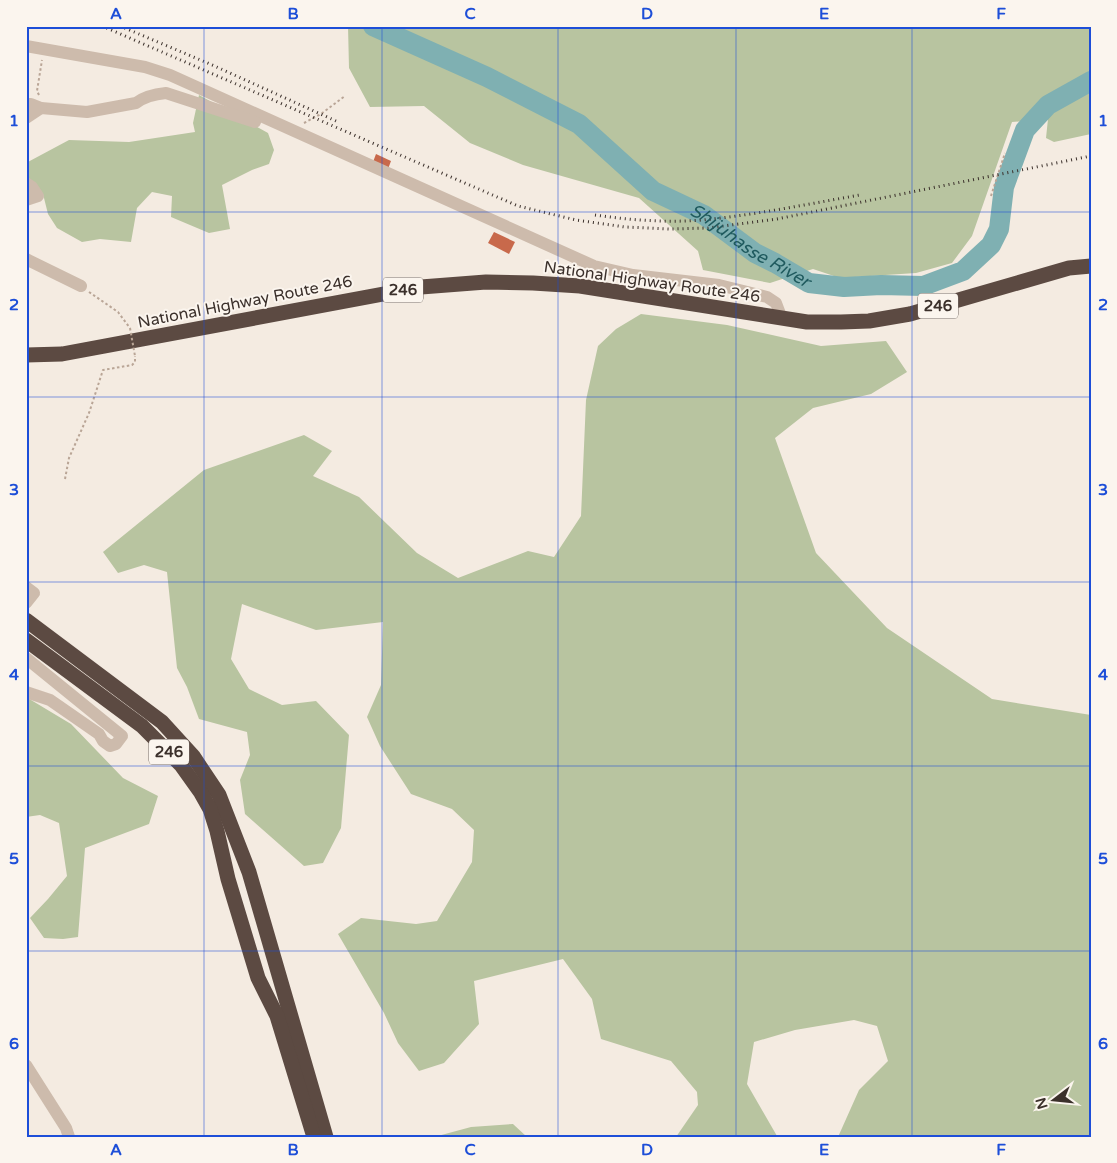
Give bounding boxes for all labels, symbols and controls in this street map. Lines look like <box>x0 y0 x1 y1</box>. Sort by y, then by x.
text: A <box>110 4 122 24</box>
text: B <box>287 4 299 24</box>
text: C <box>464 4 476 24</box>
text: D <box>641 4 653 24</box>
text: E <box>819 4 829 24</box>
text: F <box>996 4 1006 24</box>
text: 1 <box>9 111 19 131</box>
text: 1 <box>1098 111 1108 131</box>
water label: Shijuhasse River <box>687 199 816 293</box>
street label: National Highway Route 246 <box>542 257 762 307</box>
street label: National Highway Route 246 <box>136 271 354 333</box>
road number: 246 <box>383 278 423 302</box>
road number: 246 <box>918 294 958 318</box>
text: 2 <box>9 295 19 315</box>
text: 2 <box>1098 295 1108 315</box>
text: 3 <box>9 480 19 500</box>
text: 3 <box>1098 480 1108 500</box>
text: 4 <box>9 665 19 685</box>
text: 4 <box>1098 665 1108 685</box>
road number: 246 <box>149 740 189 764</box>
text: 5 <box>9 849 19 869</box>
text: 5 <box>1098 849 1108 869</box>
text: 6 <box>9 1034 19 1054</box>
text: 6 <box>1098 1034 1108 1054</box>
north arrow <box>1030 1076 1080 1126</box>
text: N <box>1032 1096 1052 1111</box>
text: A <box>110 1140 122 1160</box>
text: B <box>287 1140 299 1160</box>
text: C <box>464 1140 476 1160</box>
text: D <box>641 1140 653 1160</box>
text: E <box>819 1140 829 1160</box>
text: F <box>996 1140 1006 1160</box>

